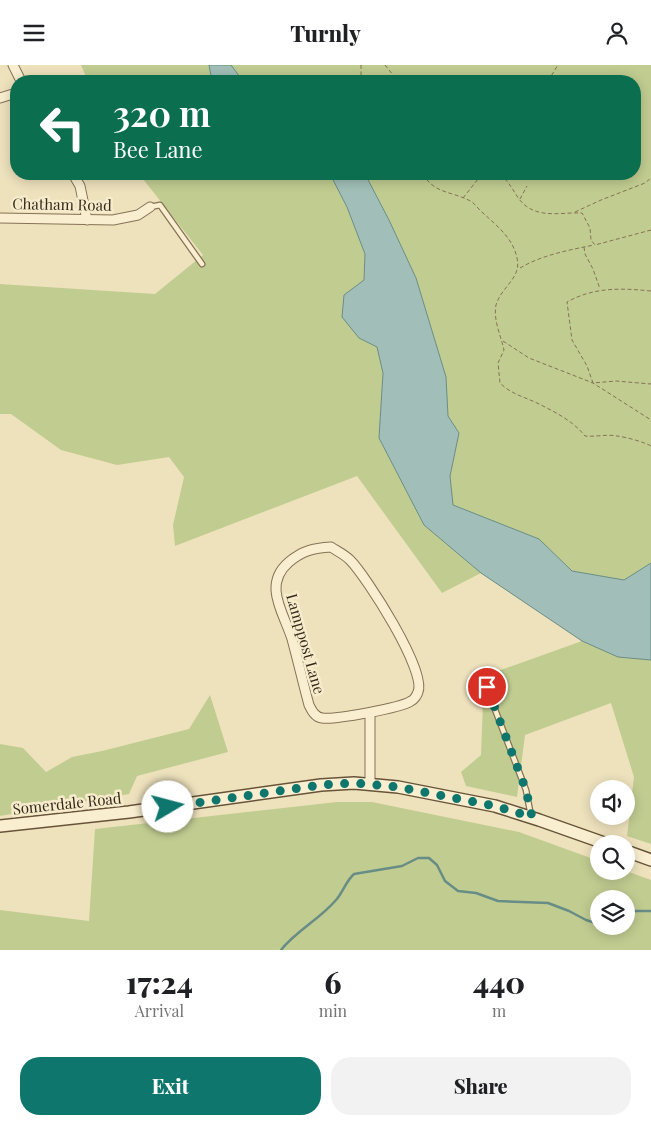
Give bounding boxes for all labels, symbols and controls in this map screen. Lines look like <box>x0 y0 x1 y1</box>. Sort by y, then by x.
text: Turnly <box>290 18 361 48</box>
icon: menu <box>20 19 48 47</box>
icon: person <box>603 19 631 47</box>
text: 320 m <box>113 89 211 136</box>
icon: left <box>30 95 95 160</box>
text: Bee Lane <box>113 134 203 164</box>
street label: Chatham Road <box>12 193 112 215</box>
street label: Lamppost Lane <box>282 591 330 696</box>
pin <box>466 666 508 708</box>
icon: arrive <box>473 673 501 701</box>
position arrow <box>141 780 193 832</box>
map controls <box>590 780 635 935</box>
button: sound <box>590 780 635 825</box>
street label: Somerdale Road <box>11 787 123 819</box>
button: search <box>590 835 635 880</box>
button: layers <box>590 890 635 935</box>
text: 17:24 <box>126 962 193 1002</box>
text: 6 <box>324 962 342 1002</box>
text: 440 <box>473 962 525 1002</box>
text: Arrival <box>135 1000 184 1021</box>
text: min <box>319 1000 347 1021</box>
text: m <box>492 1000 506 1021</box>
button: Exit <box>20 1057 321 1115</box>
button: Share <box>331 1057 631 1115</box>

